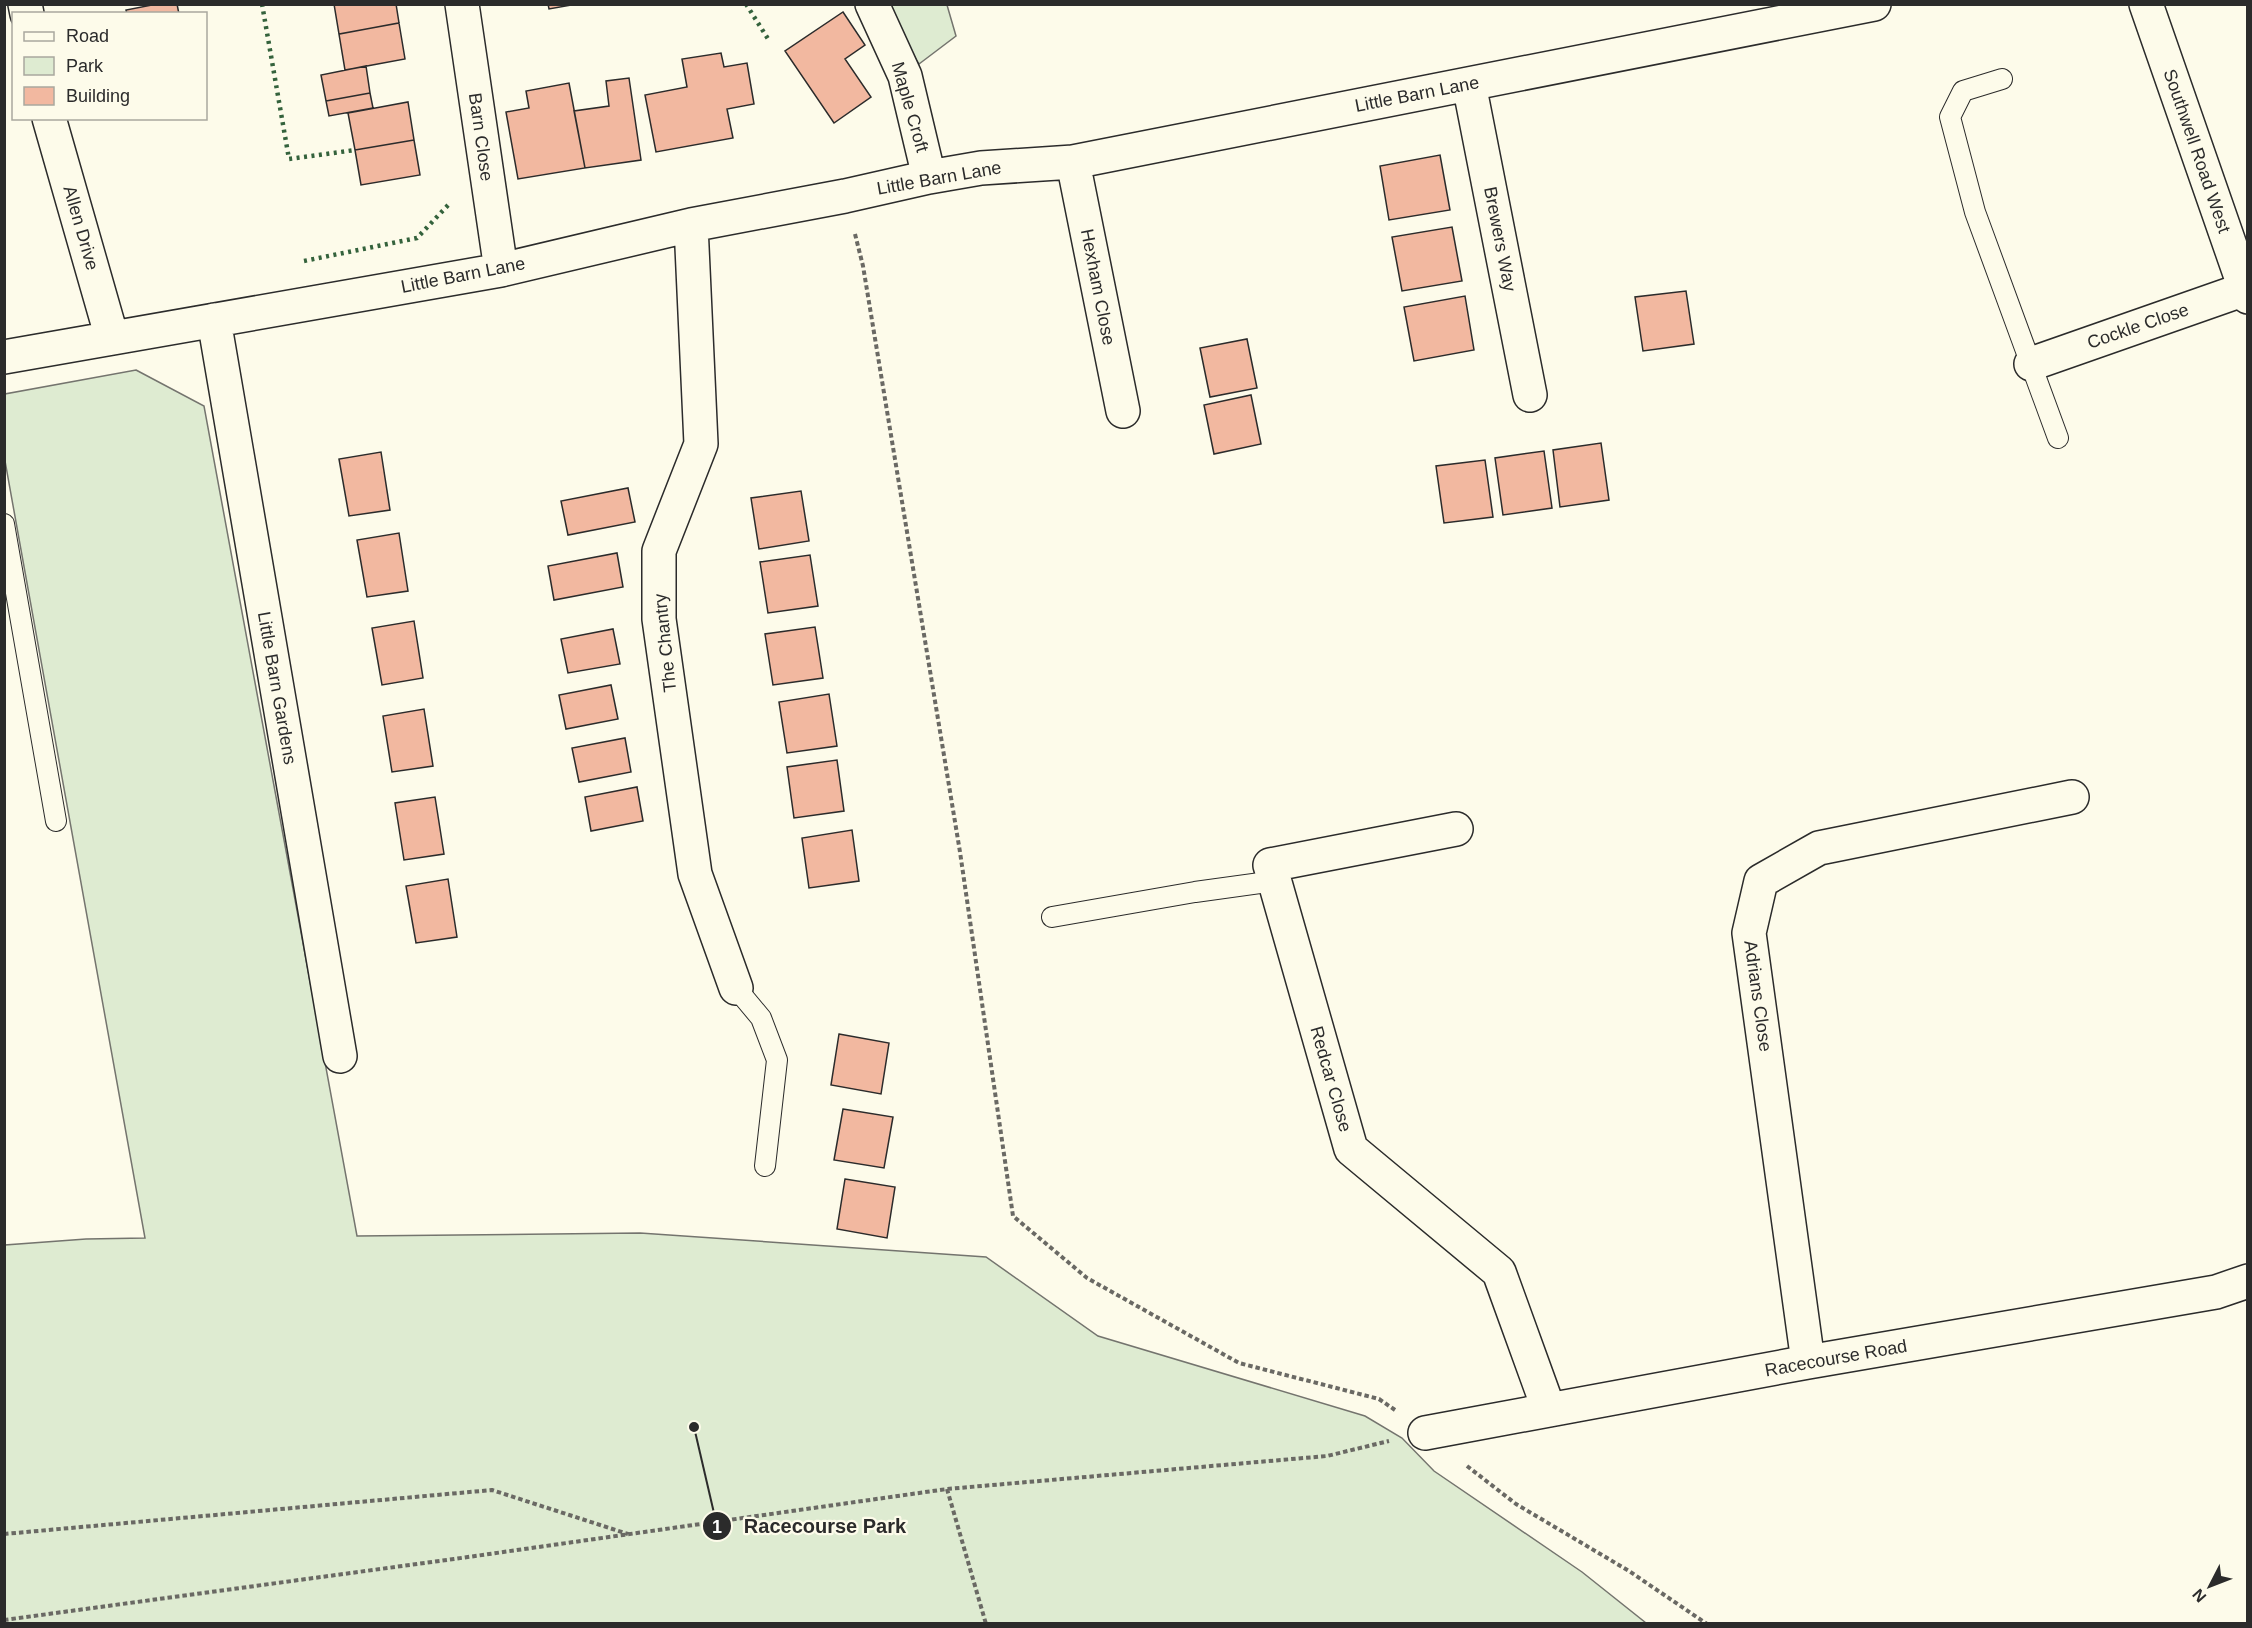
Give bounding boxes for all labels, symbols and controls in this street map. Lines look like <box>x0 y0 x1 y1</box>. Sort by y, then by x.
legend <box>12 12 207 120</box>
text: Road <box>66 26 109 46</box>
text: Park <box>66 56 104 76</box>
street label: Maple Croft <box>888 60 932 154</box>
street label: Southwell Road West <box>2160 67 2234 235</box>
street label: Little Barn Lane <box>1353 72 1481 116</box>
text: Building <box>66 86 130 106</box>
street label: Barn Close <box>465 92 497 182</box>
street label: Little Barn Lane <box>875 157 1003 199</box>
street label: Allen Drive <box>59 183 103 273</box>
street label: Brewers Way <box>1480 185 1520 293</box>
street label: Hexham Close <box>1077 227 1119 347</box>
street label: Little Barn Lane <box>399 253 527 297</box>
street label: Cockle Close <box>2085 299 2191 353</box>
street label: The Chantry <box>650 593 680 693</box>
street label: Little Barn Gardens <box>254 610 300 766</box>
street label: Adrians Close <box>1740 939 1776 1053</box>
street label: Redcar Close <box>1306 1024 1356 1134</box>
street label: Racecourse Road <box>1763 1336 1909 1380</box>
callout: Racecourse Park <box>702 1507 918 1545</box>
text: Racecourse Park <box>744 1515 907 1537</box>
text: 1 <box>712 1517 722 1537</box>
north arrow <box>2180 1556 2240 1616</box>
text: N <box>2189 1586 2209 1606</box>

